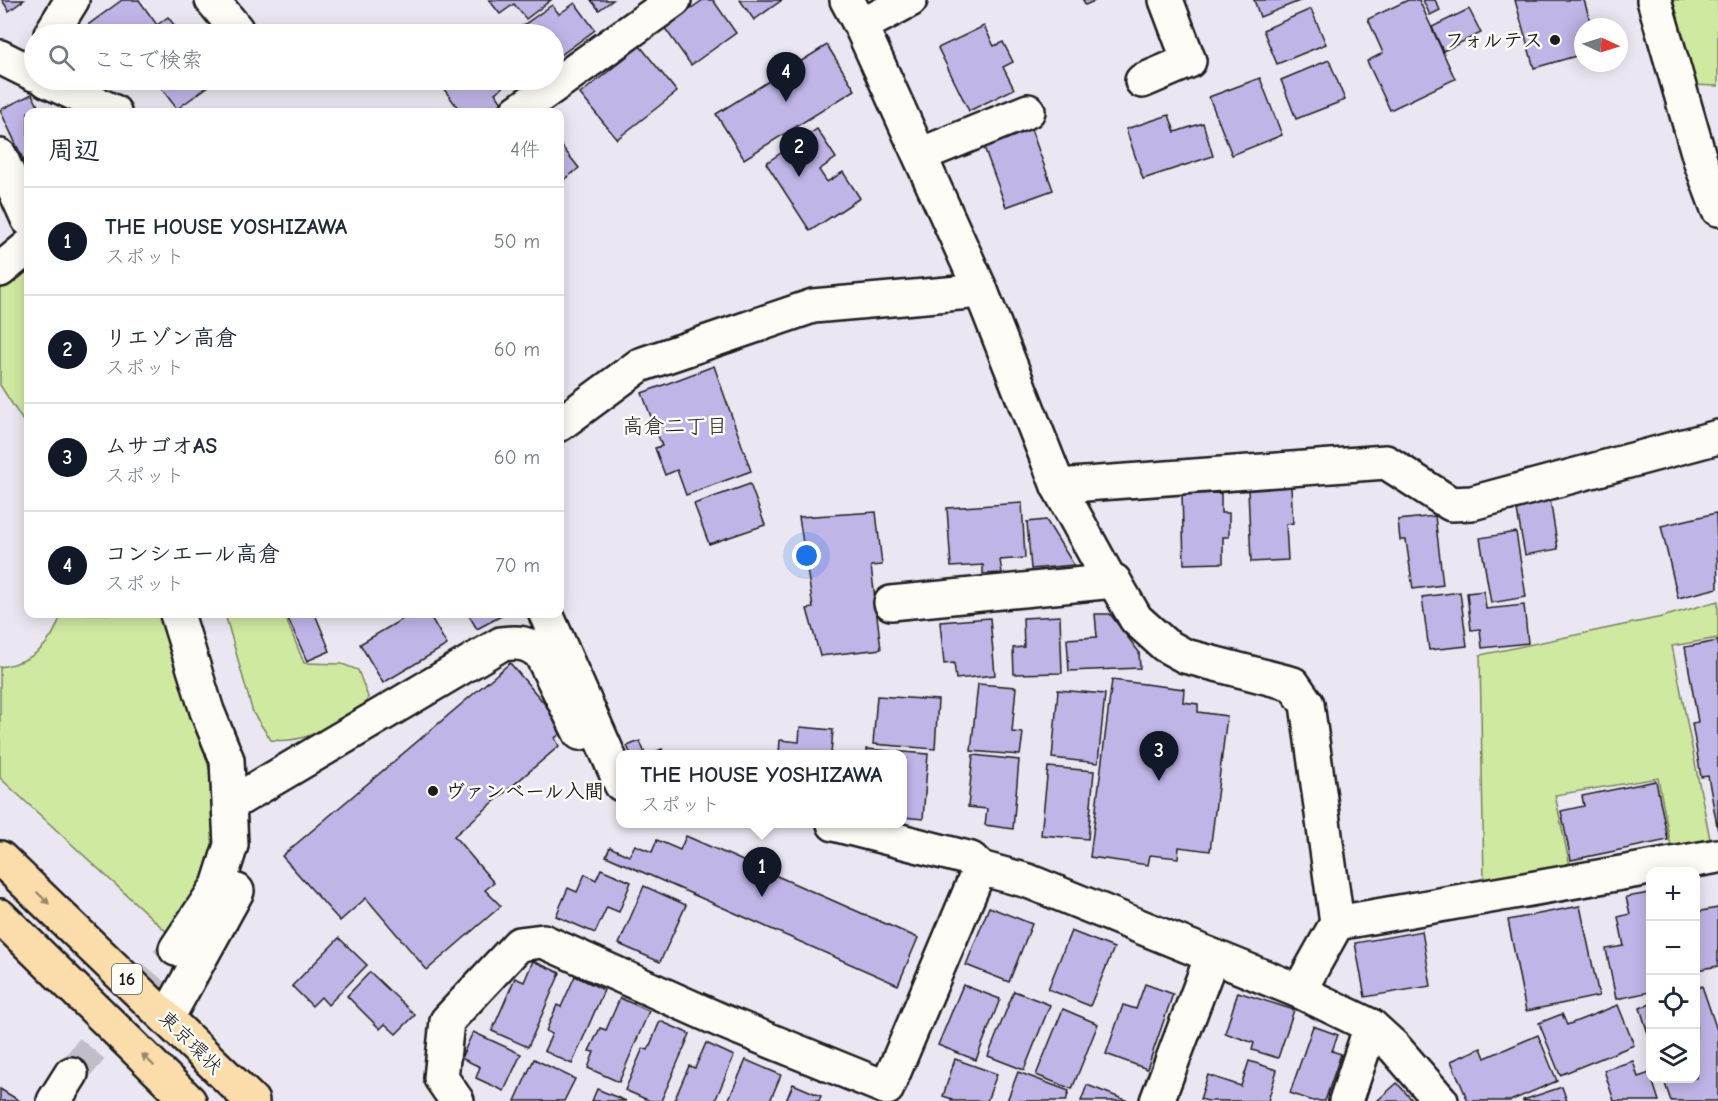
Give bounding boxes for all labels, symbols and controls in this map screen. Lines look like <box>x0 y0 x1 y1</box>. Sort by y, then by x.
north arrow <box>1574 18 1628 72</box>
search box <box>24 24 564 90</box>
place label: フォルテス <box>1445 29 1543 52</box>
marker: フォルテス <box>1548 33 1562 47</box>
icon: search <box>45 41 78 74</box>
text: ここで検索 <box>93 47 203 73</box>
pin: 4 <box>766 52 806 102</box>
pin: 2 <box>780 128 818 177</box>
text: 周辺 <box>48 136 100 166</box>
text: 4件 <box>510 138 540 161</box>
text: THE HOUSE YOSHIZAWA <box>105 214 347 240</box>
text: 1 <box>64 230 71 253</box>
text: 50 m <box>494 230 540 253</box>
text: スポット <box>105 245 185 268</box>
text: リエゾン高倉 <box>105 325 237 351</box>
text: 2 <box>63 338 72 361</box>
text: 60 m <box>494 338 540 361</box>
text: スポット <box>105 356 185 379</box>
district label: 高倉二丁目 <box>623 414 728 438</box>
text: ムサゴオAS <box>105 433 217 459</box>
text: 3 <box>63 446 72 469</box>
text: 60 m <box>494 446 540 469</box>
text: スポット <box>105 464 185 487</box>
text: コンシエール高倉 <box>105 541 280 567</box>
your location <box>792 541 821 570</box>
text: 4 <box>63 554 72 577</box>
text: 70 m <box>495 554 540 577</box>
text: スポット <box>105 572 185 595</box>
pin: 3 <box>1140 732 1178 781</box>
popup <box>616 750 907 828</box>
text: THE HOUSE YOSHIZAWA <box>640 762 883 788</box>
place label: ヴァンベール入間 <box>445 780 604 803</box>
marker: ヴァンベール入間 <box>426 784 440 798</box>
text: スポット <box>640 793 720 816</box>
pin: 1 <box>742 848 782 897</box>
map controls <box>1646 867 1700 1083</box>
button: + <box>1646 867 1700 921</box>
one-way arrow <box>35 891 49 905</box>
button: − <box>1646 921 1700 975</box>
road number: 16 <box>112 964 142 994</box>
button: locate <box>1646 975 1700 1029</box>
street label: 東京環状 <box>154 1006 227 1079</box>
button: layers <box>1646 1029 1700 1083</box>
one-way arrow <box>141 1053 155 1067</box>

